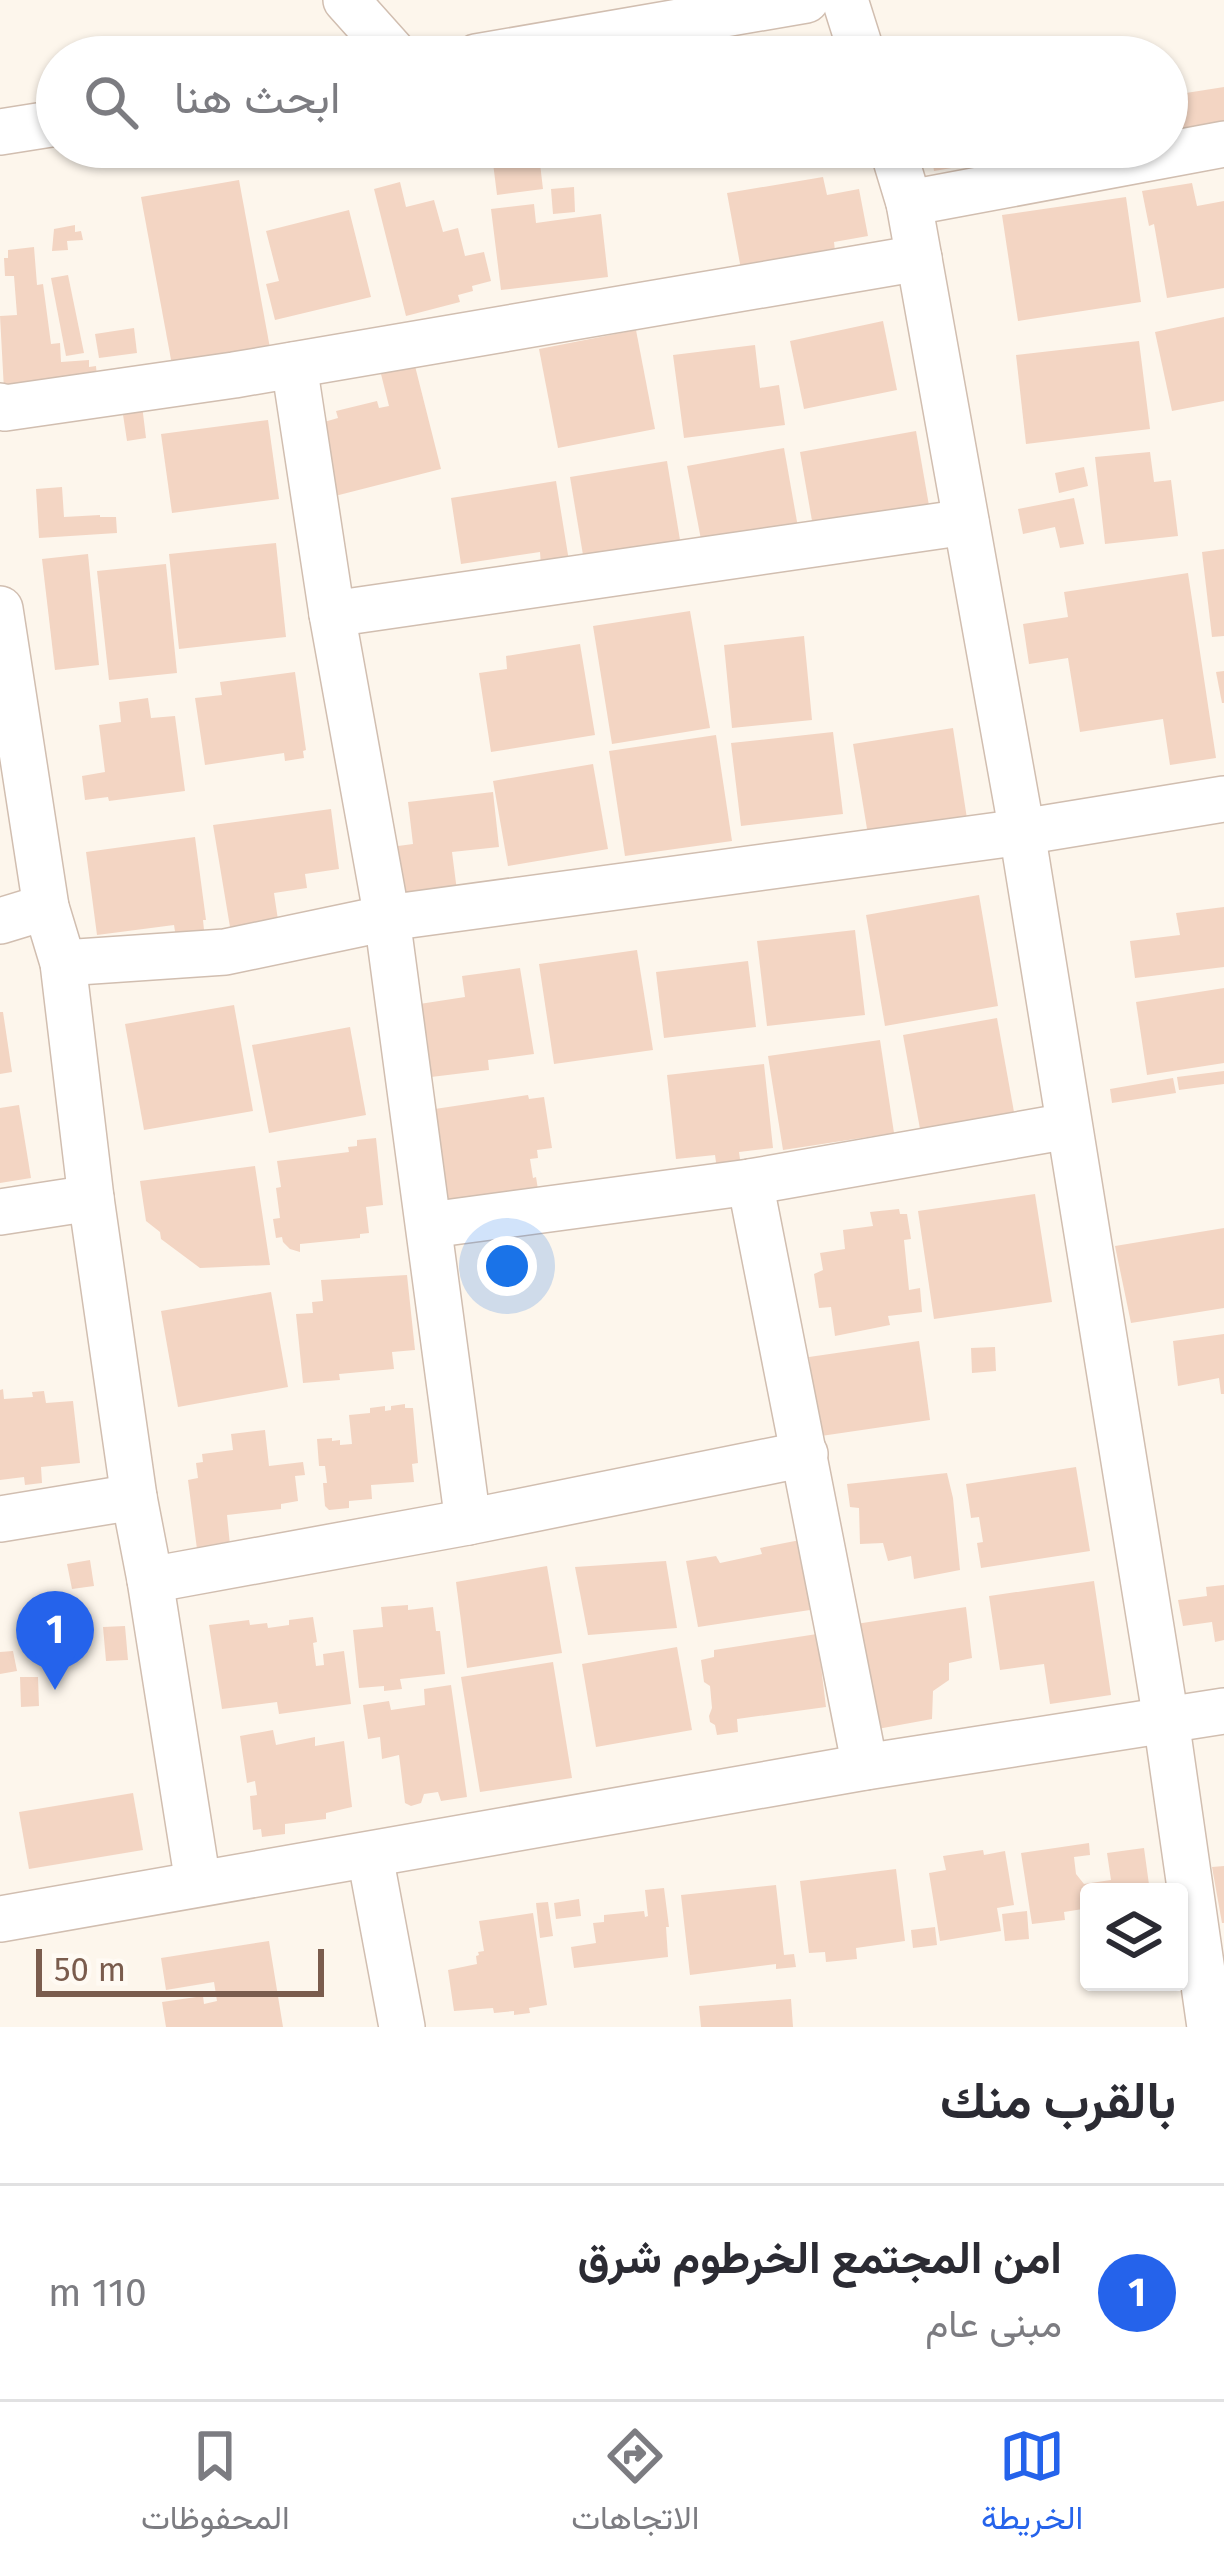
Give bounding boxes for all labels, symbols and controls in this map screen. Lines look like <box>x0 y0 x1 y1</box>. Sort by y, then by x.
search box <box>36 36 1188 168</box>
icon: search <box>78 69 144 135</box>
text: ابحث هنا <box>174 71 340 125</box>
your location <box>477 1236 537 1296</box>
pin: 1 <box>16 1591 94 1690</box>
map controls <box>1080 1883 1188 1991</box>
button: layers <box>1080 1883 1188 1991</box>
scale bar <box>36 1943 324 1996</box>
text: 50 m <box>54 1950 126 1990</box>
text: بالقرب منك <box>940 2070 1176 2132</box>
text: امن المجتمع الخرطوم شرق <box>577 2231 1062 2285</box>
text: 110 m <box>48 2270 147 2316</box>
text: 1 <box>1128 2270 1146 2316</box>
text: مبنى عام <box>925 2301 1062 2347</box>
tab: المحفوظات <box>141 2423 290 2547</box>
tab: الاتجاهات <box>571 2423 699 2547</box>
tab: الخريطة <box>981 2423 1083 2547</box>

